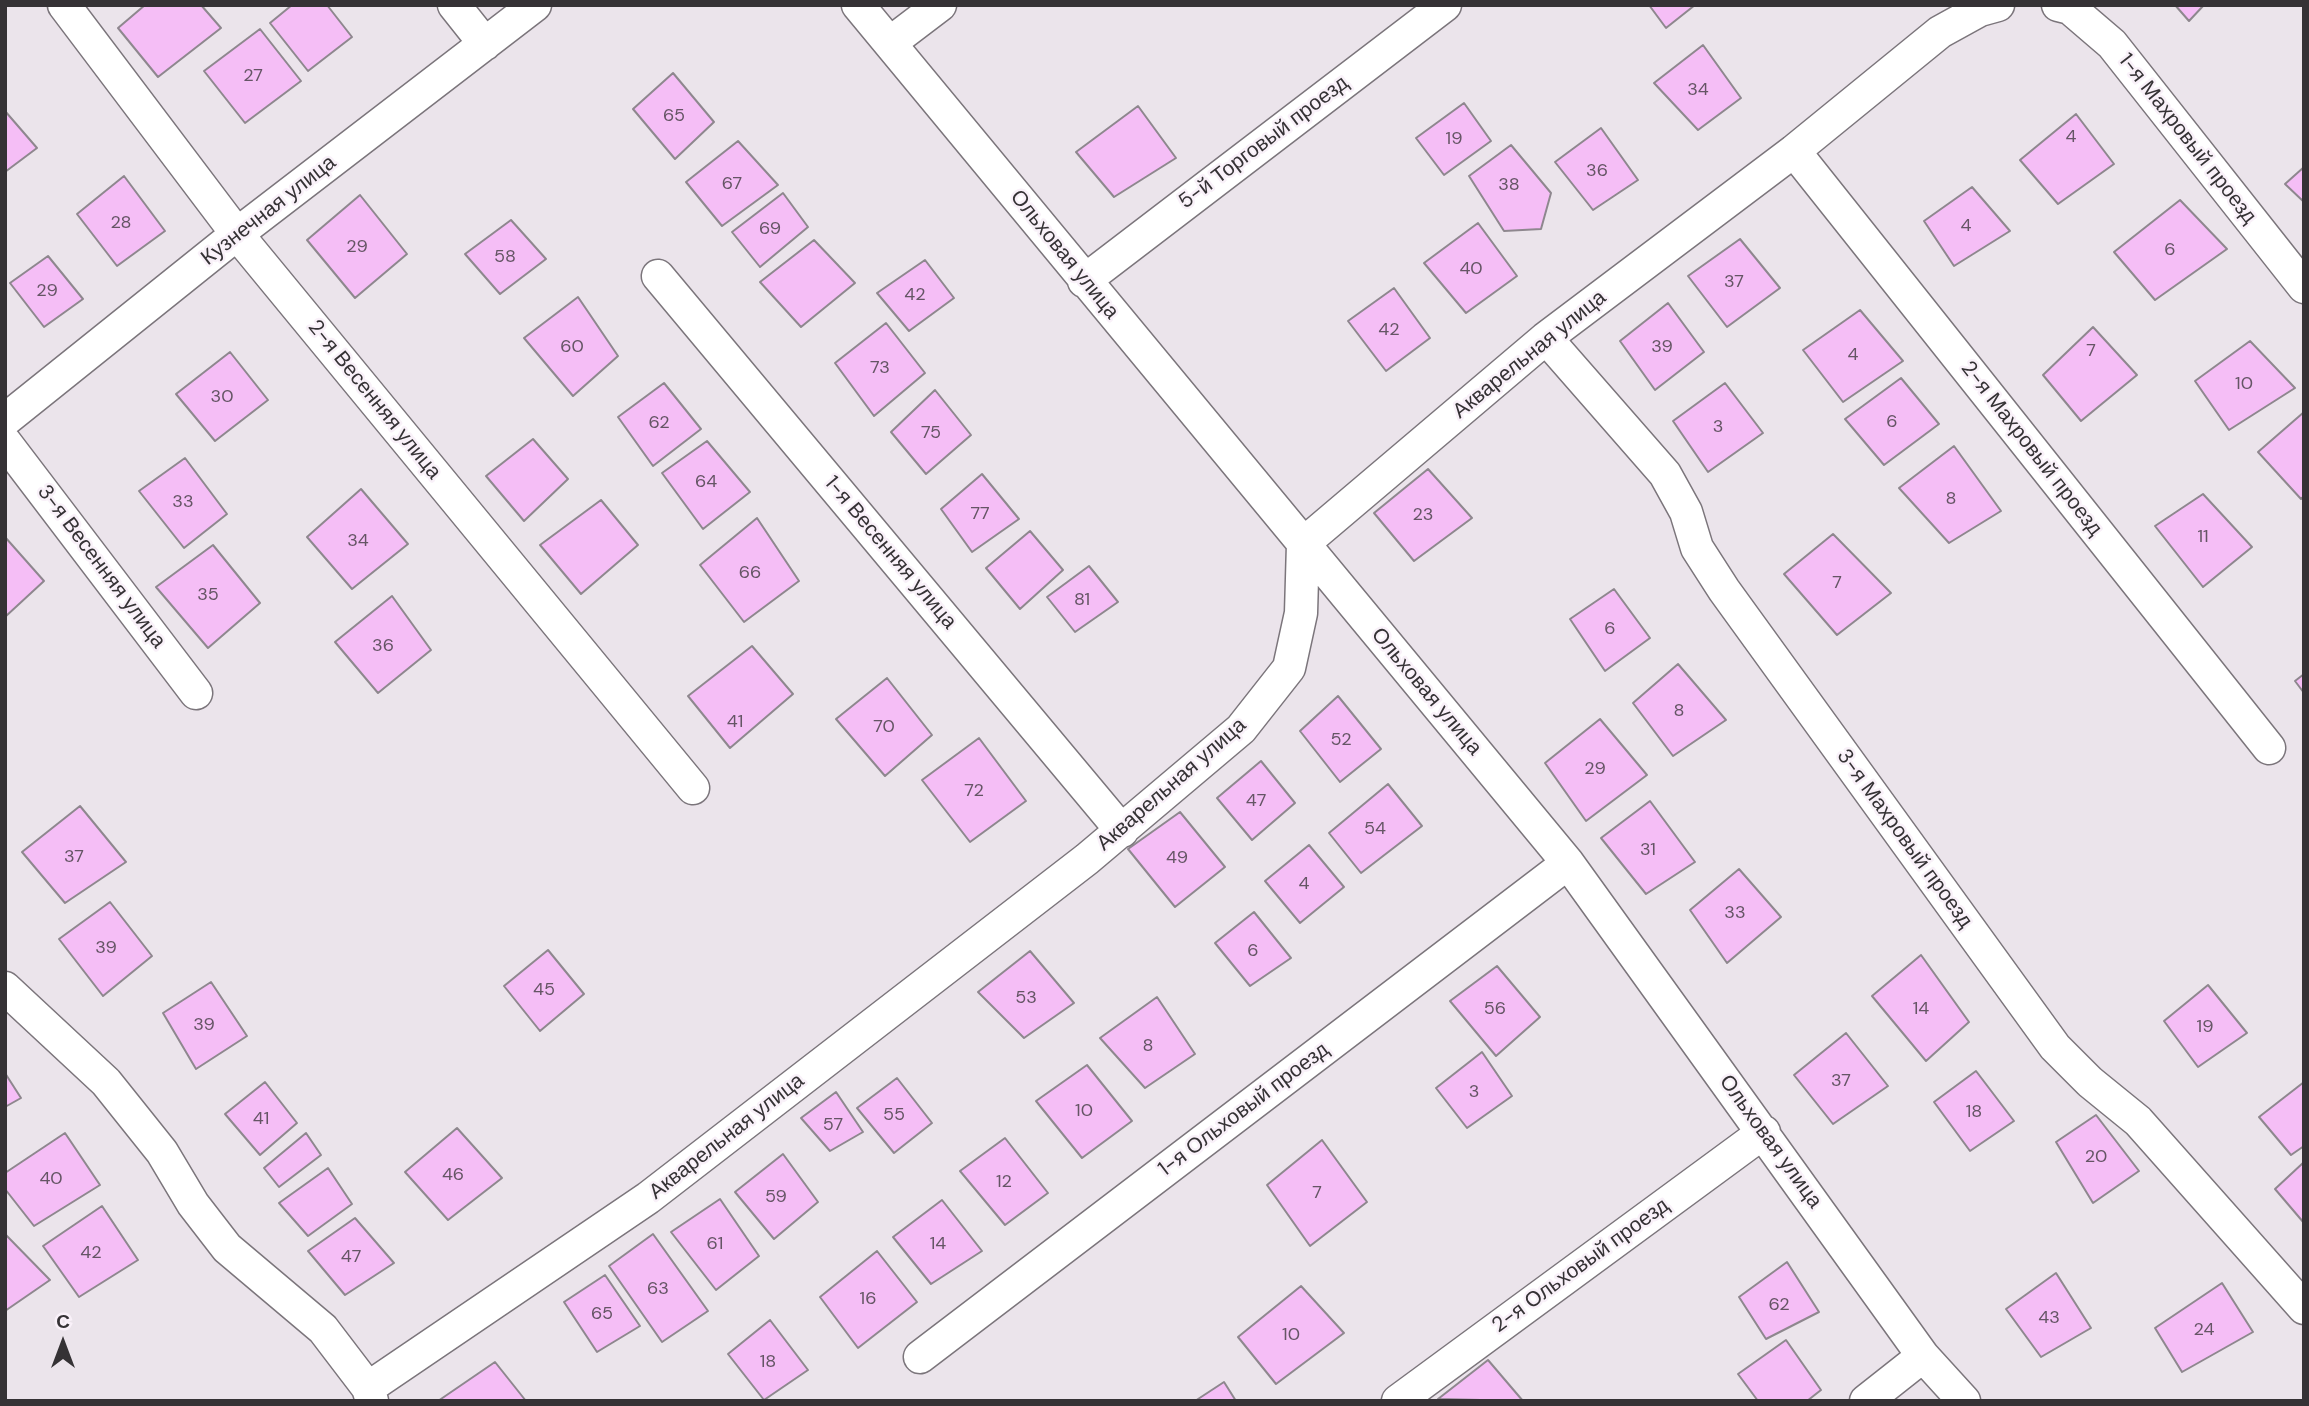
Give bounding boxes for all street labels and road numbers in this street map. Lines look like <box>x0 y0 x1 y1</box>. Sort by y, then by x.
street label: 1-я Махровый проезд <box>2113 49 2261 229</box>
street label: 5-й Торговый проезд <box>1174 71 1354 215</box>
street label: Кузнечная улица <box>197 151 341 271</box>
street label: Ольховая улица <box>1004 185 1124 325</box>
street label: Акварельная улица <box>1448 286 1612 424</box>
street label: 2-я Весенняя улица <box>302 315 446 485</box>
street label: 2-я Махровый проезд <box>1955 357 2107 541</box>
street label: 1-я Весенняя улица <box>819 471 961 635</box>
street label: 3-я Весенняя улица <box>31 480 171 654</box>
street label: Ольховая улица <box>1365 623 1487 761</box>
street label: Акварельная улица <box>1092 713 1252 857</box>
street label: 3-я Махровый проезд <box>1831 745 1977 933</box>
street label: 1-я Ольховый проезд <box>1154 1038 1334 1182</box>
street label: Акварельная улица <box>645 1069 809 1205</box>
street label: Ольховая улица <box>1713 1070 1827 1214</box>
street label: 2-я Ольховый проезд <box>1488 1193 1674 1339</box>

